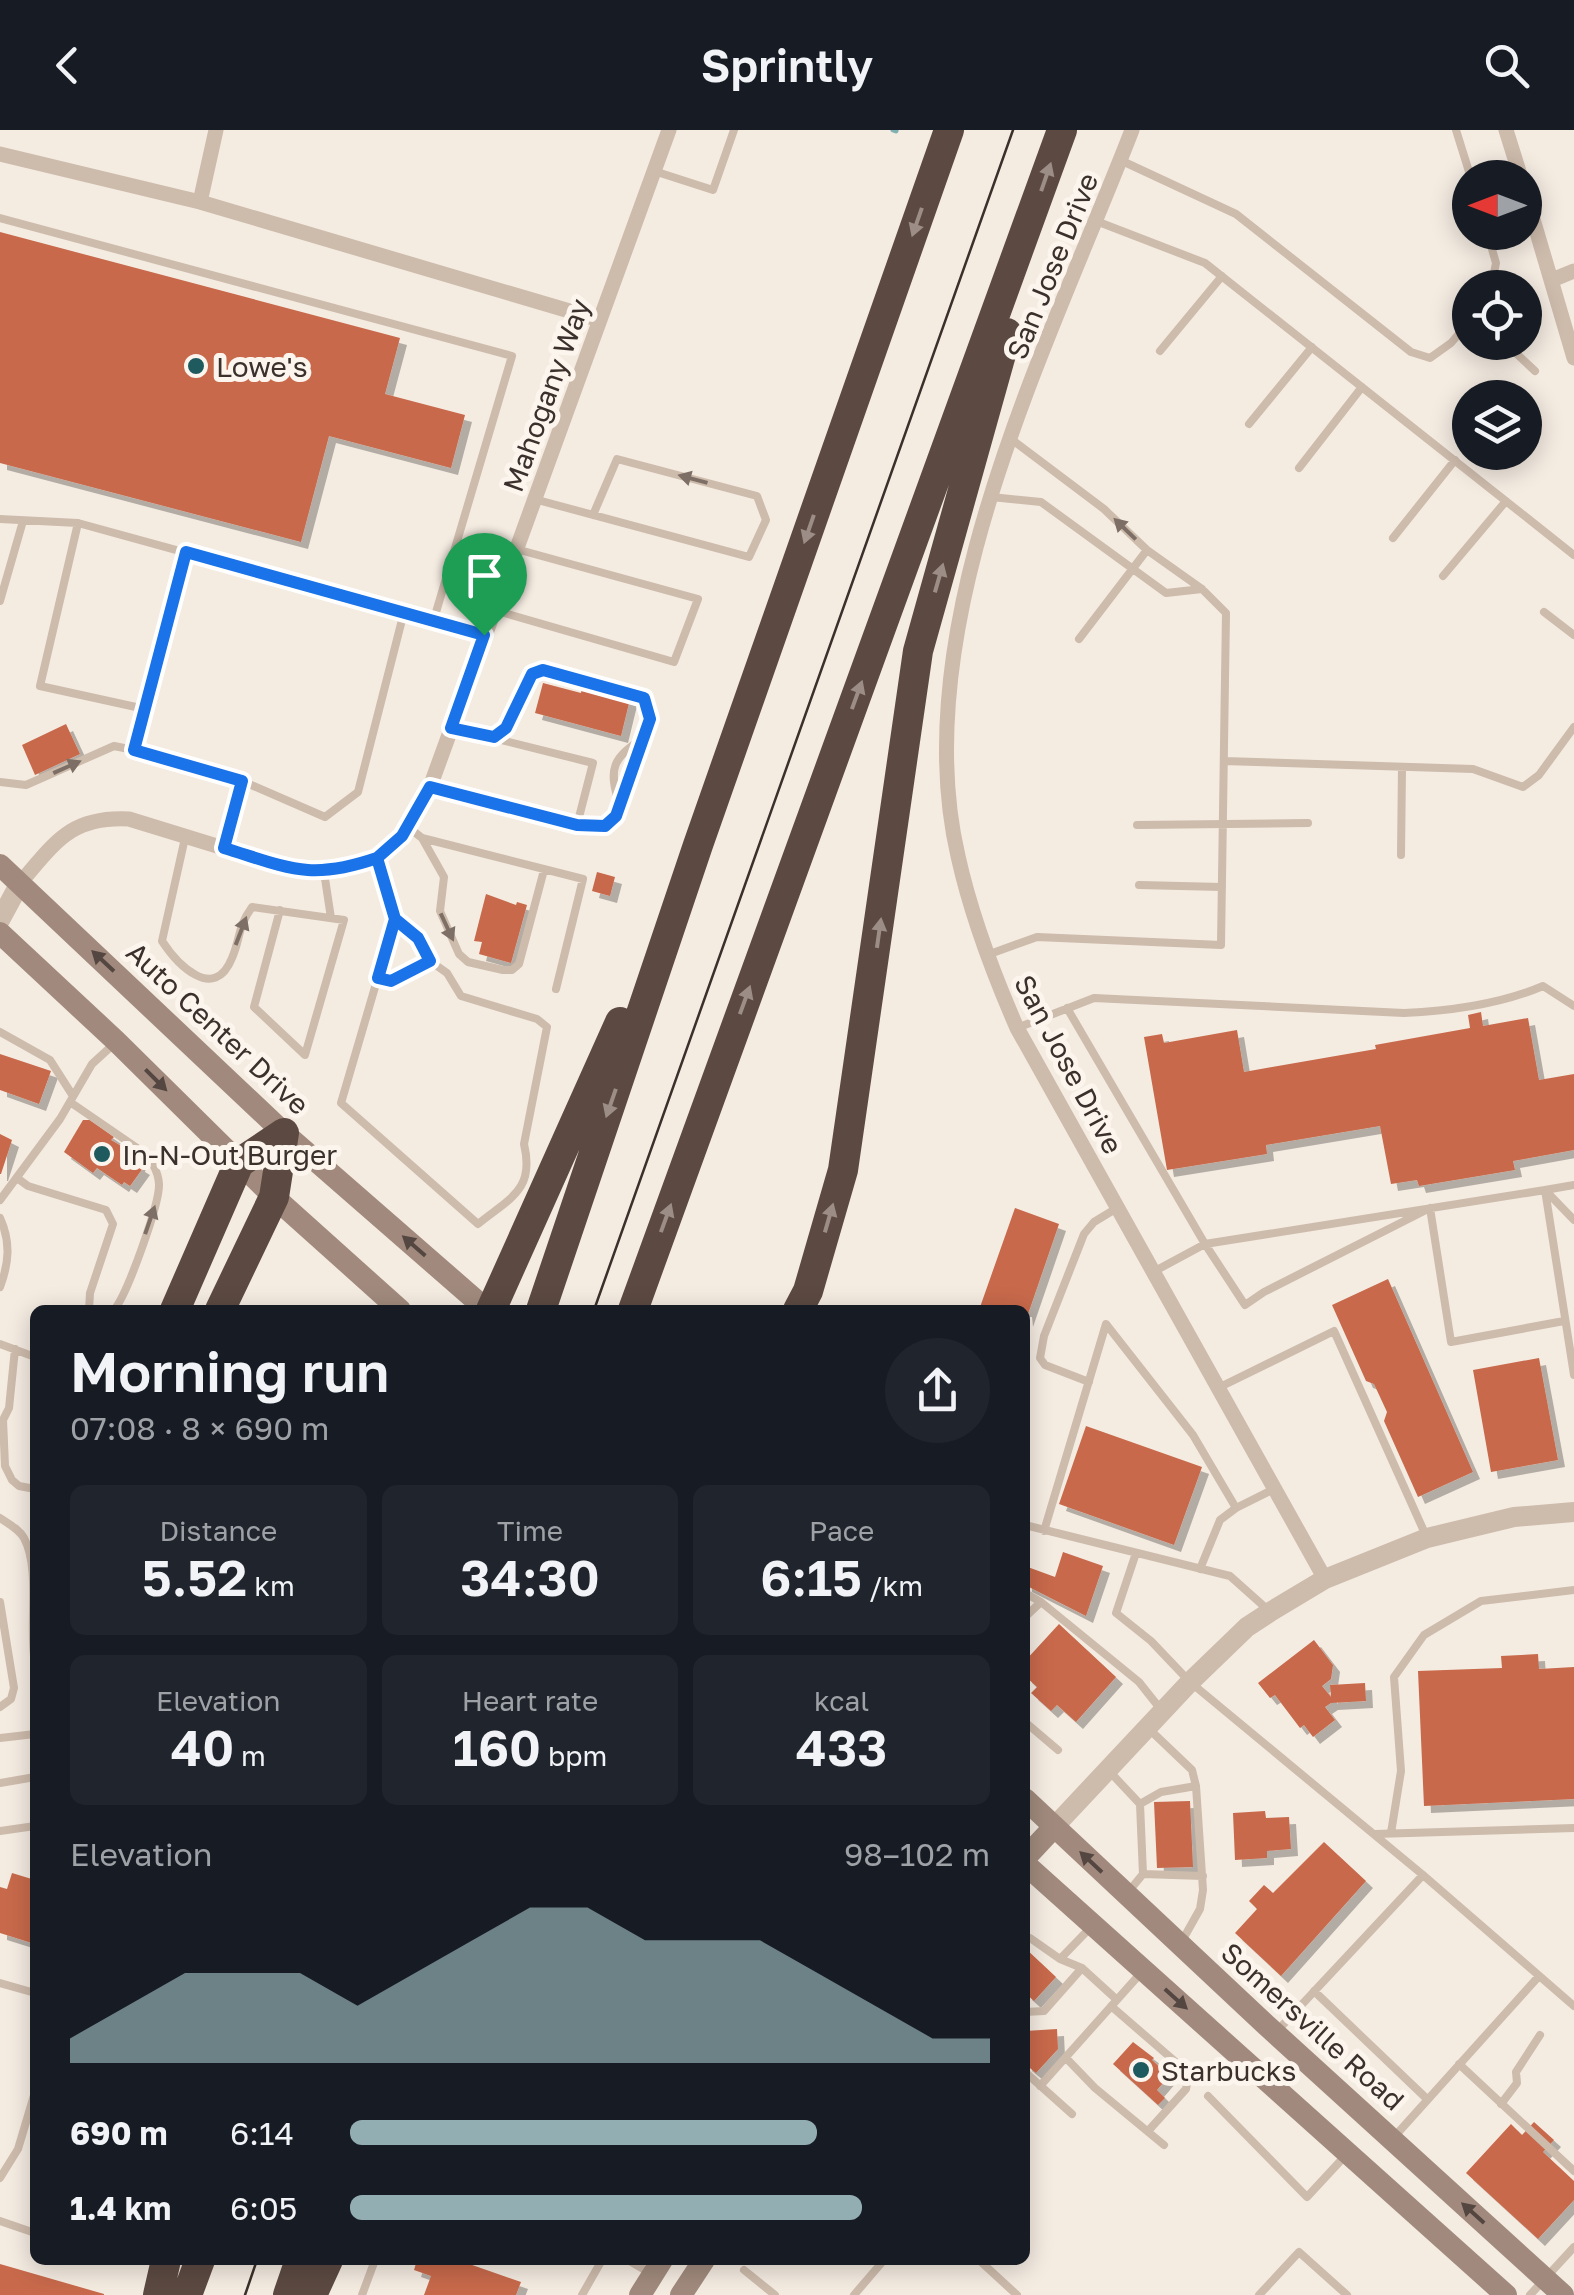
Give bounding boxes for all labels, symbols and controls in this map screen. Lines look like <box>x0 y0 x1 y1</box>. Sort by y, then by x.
icon: back <box>40 38 95 93</box>
text: Sprintly <box>701 38 873 92</box>
icon: search <box>1479 38 1534 93</box>
north arrow <box>1452 160 1542 250</box>
map controls <box>1452 160 1542 470</box>
one-way arrow <box>1039 162 1054 192</box>
street label: San Jose Drive <box>1000 168 1104 364</box>
one-way arrow <box>909 207 924 237</box>
button: locate <box>1452 270 1542 360</box>
street label: Mahogany Way <box>496 294 596 496</box>
place label: Lowe's <box>216 350 308 383</box>
marker: Lowe's <box>185 355 207 377</box>
button: layers <box>1452 380 1542 470</box>
one-way arrow <box>677 470 708 486</box>
one-way arrow <box>801 514 816 544</box>
one-way arrow <box>1113 518 1137 541</box>
pin <box>442 533 527 636</box>
icon: arrive <box>457 548 512 603</box>
one-way arrow <box>932 563 947 593</box>
one-way arrow <box>850 680 865 710</box>
one-way arrow <box>52 759 82 775</box>
one-way arrow <box>439 912 455 942</box>
one-way arrow <box>234 915 249 945</box>
one-way arrow <box>872 917 888 948</box>
street label: Auto Center Drive <box>120 935 316 1121</box>
one-way arrow <box>91 950 115 973</box>
street label: San Jose Drive <box>1008 969 1130 1159</box>
one-way arrow <box>738 985 753 1015</box>
one-way arrow <box>143 1067 167 1091</box>
one-way arrow <box>603 1089 618 1119</box>
place label: In-N-Out Burger <box>122 1138 337 1171</box>
marker: In-N-Out Burger <box>91 1143 113 1165</box>
one-way arrow <box>822 1202 838 1233</box>
one-way arrow <box>659 1203 674 1233</box>
one-way arrow <box>143 1205 158 1235</box>
one-way arrow <box>402 1235 427 1257</box>
text: Morning run <box>70 1338 389 1404</box>
button: share <box>885 1338 990 1443</box>
text: 07:08 · 8 × 690 m <box>70 1409 329 1447</box>
text: Distance <box>159 1514 277 1547</box>
text: Time <box>497 1514 563 1547</box>
text: Pace <box>809 1514 874 1547</box>
text: 5.52 <box>142 1547 247 1607</box>
text: 34:30 <box>460 1547 600 1607</box>
text: 6:15 <box>760 1547 862 1607</box>
text: km <box>247 1569 295 1602</box>
text: /km <box>862 1569 923 1602</box>
text: Elevation <box>156 1684 281 1717</box>
text: Heart rate <box>462 1684 598 1717</box>
text: kcal <box>814 1684 869 1717</box>
text: 40 <box>171 1717 234 1777</box>
text: 160 <box>453 1717 541 1777</box>
text: 433 <box>796 1717 888 1777</box>
text: m <box>234 1739 266 1772</box>
text: bpm <box>541 1739 607 1772</box>
text: Elevation <box>70 1835 212 1873</box>
text: 98–102 m <box>844 1835 990 1873</box>
one-way arrow <box>1079 1851 1103 1874</box>
street label: Somersville Road <box>1215 1935 1411 2117</box>
one-way arrow <box>1163 1988 1188 2010</box>
place label: Starbucks <box>1161 2054 1296 2087</box>
marker: Starbucks <box>1130 2059 1152 2081</box>
text: 690 m <box>70 2114 167 2152</box>
text: 6:14 <box>230 2114 294 2152</box>
text: 1.4 km <box>70 2189 171 2227</box>
text: 6:05 <box>230 2189 297 2227</box>
one-way arrow <box>1461 2202 1486 2224</box>

